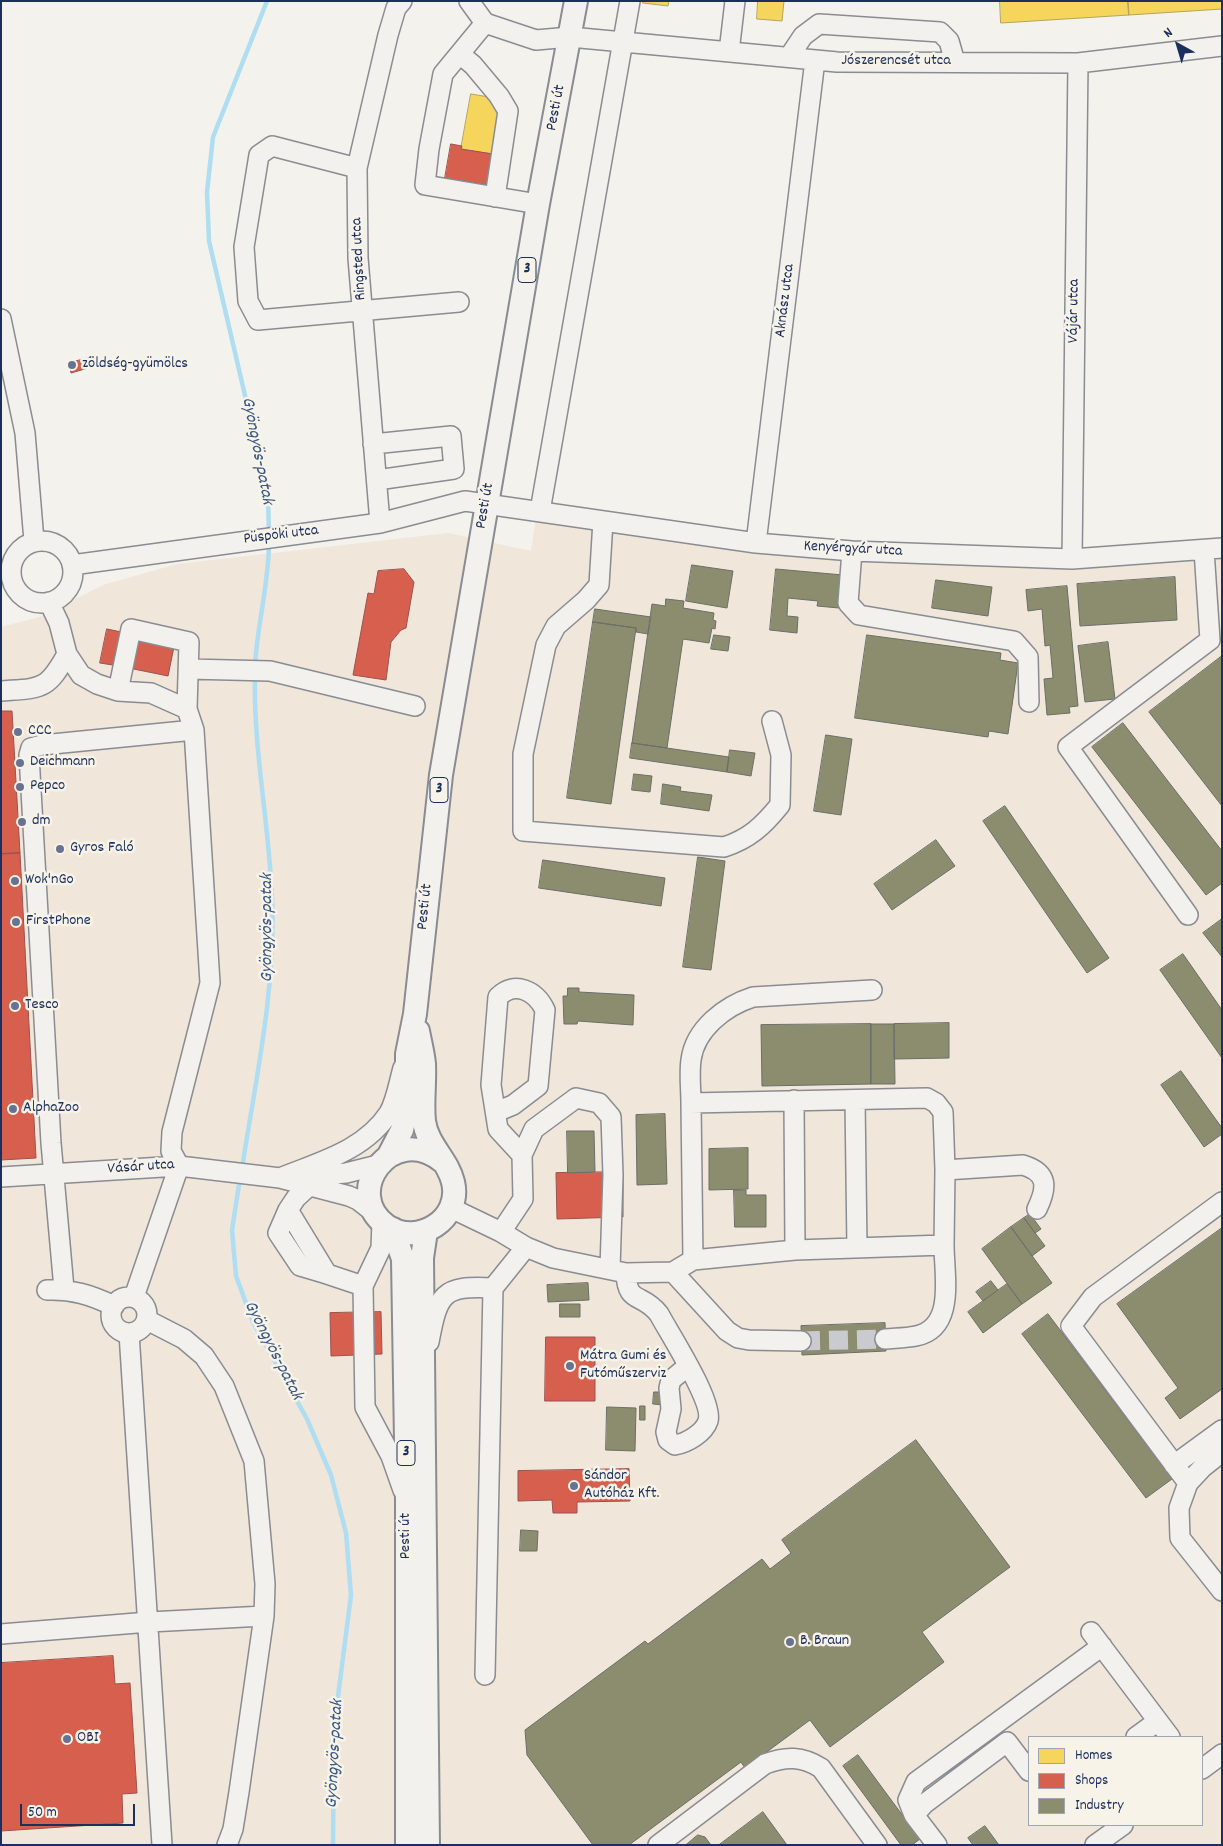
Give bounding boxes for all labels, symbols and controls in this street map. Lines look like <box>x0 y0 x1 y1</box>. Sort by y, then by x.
north arrow <box>1153 20 1203 70</box>
text: N <box>1160 23 1178 43</box>
street label: Jószerencsét utca <box>841 52 951 72</box>
street label: Pesti út <box>543 83 571 133</box>
street label: Ringsted utca <box>348 217 372 301</box>
road number: 3 <box>518 258 536 282</box>
street label: Aknász utca <box>772 263 800 339</box>
street label: Vájár utca <box>1065 279 1085 343</box>
place label: zöldség-gyümölcs <box>82 355 188 375</box>
marker: zöldség-gyümölcs <box>66 359 78 371</box>
water label: Gyöngyös-patak <box>235 396 277 506</box>
street label: Pesti út <box>473 482 499 530</box>
street label: Püspöki utca <box>242 522 320 550</box>
street label: Kenyérgyár utca <box>803 538 903 562</box>
place label: CCC <box>28 722 52 742</box>
marker: CCC <box>12 726 24 738</box>
place label: Deichmann <box>30 753 95 773</box>
marker: Deichmann <box>14 757 26 769</box>
place label: Pepco <box>30 777 65 797</box>
road number: 3 <box>430 778 448 802</box>
marker: Pepco <box>14 781 26 793</box>
place label: dm <box>32 812 50 832</box>
marker: dm <box>16 816 28 828</box>
place label: Gyros Faló <box>70 839 134 859</box>
marker: Gyros Faló <box>54 843 66 855</box>
place label: Wok'nGo <box>25 871 74 891</box>
water label: Gyöngyös-patak <box>258 874 280 982</box>
marker: Wok'nGo <box>9 875 21 887</box>
street label: Pesti út <box>414 883 438 931</box>
place label: FirstPhone <box>26 912 91 932</box>
marker: FirstPhone <box>10 916 22 928</box>
place label: Tesco <box>25 996 59 1016</box>
marker: Tesco <box>9 1000 21 1012</box>
place label: AlphaZoo <box>23 1099 79 1119</box>
marker: AlphaZoo <box>7 1103 19 1115</box>
street label: Vásár utca <box>107 1156 175 1180</box>
water label: Gyöngyös-patak <box>238 1298 306 1404</box>
place label: Mátra Gumi és Futóműszerviz <box>580 1347 667 1385</box>
marker: Mátra Gumi és Futóműszerviz <box>564 1360 576 1372</box>
road number: 3 <box>397 1440 415 1466</box>
place label: Sándor Autóház Kft. <box>584 1467 659 1505</box>
marker: Sándor Autóház Kft. <box>568 1480 580 1492</box>
street label: Pesti út <box>397 1513 417 1559</box>
place label: B. Braun <box>800 1632 849 1652</box>
marker: B. Braun <box>784 1636 796 1648</box>
water label: Gyöngyös-patak <box>322 1699 350 1809</box>
place label: OBI <box>77 1729 99 1749</box>
marker: OBI <box>61 1733 73 1745</box>
legend <box>1028 1736 1203 1826</box>
text: Homes <box>1075 1745 1113 1767</box>
text: Shops <box>1075 1770 1108 1792</box>
scale bar <box>22 1794 138 1826</box>
text: Industry <box>1075 1795 1124 1817</box>
text: 50 m <box>28 1802 57 1824</box>

